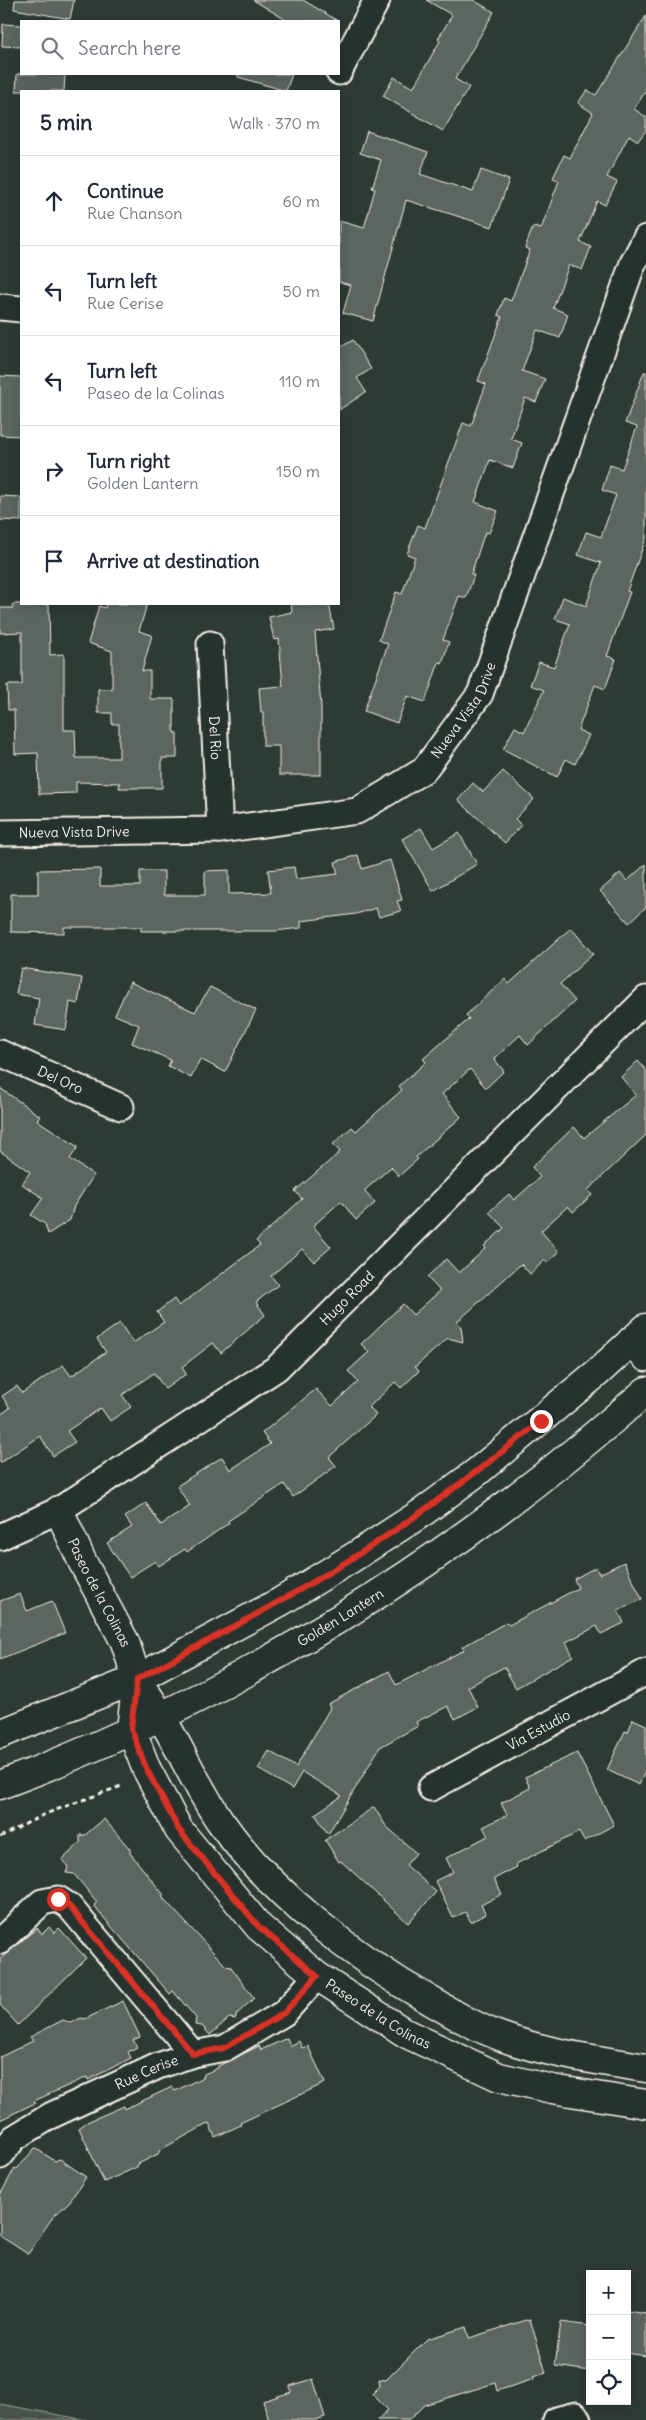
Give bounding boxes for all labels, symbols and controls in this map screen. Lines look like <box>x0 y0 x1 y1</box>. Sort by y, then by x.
search box <box>20 20 340 75</box>
icon: search <box>38 34 66 62</box>
text: Search here <box>78 36 181 60</box>
text: 5 min <box>40 109 92 136</box>
text: Walk · 370 m <box>229 113 320 133</box>
text: Continue <box>87 179 164 203</box>
icon: ahead <box>40 187 68 215</box>
text: 60 m <box>282 191 320 211</box>
text: Rue Chanson <box>87 203 182 223</box>
text: Turn left <box>87 269 157 293</box>
icon: left <box>40 277 68 305</box>
text: 50 m <box>282 281 320 301</box>
text: Rue Cerise <box>87 293 164 313</box>
text: Turn left <box>87 359 157 383</box>
icon: left <box>40 367 68 395</box>
text: 110 m <box>279 371 320 391</box>
text: Paseo de la Colinas <box>87 383 225 403</box>
text: Turn right <box>87 449 170 473</box>
icon: right <box>40 457 68 485</box>
text: 150 m <box>276 461 320 481</box>
text: Golden Lantern <box>87 473 199 493</box>
icon: arrive <box>40 547 68 575</box>
text: Arrive at destination <box>87 549 260 573</box>
street label: Nueva Vista Drive <box>427 660 500 762</box>
street label: Del Rio <box>205 715 225 760</box>
street label: Nueva Vista Drive <box>18 822 130 842</box>
street label: Del Oro <box>35 1062 86 1098</box>
street label: Hugo Road <box>316 1267 378 1329</box>
route end <box>530 1410 553 1433</box>
street label: Paseo de la Colinas <box>64 1535 135 1649</box>
street label: Golden Lantern <box>294 1584 387 1651</box>
street label: Via Estudio <box>503 1705 574 1755</box>
route start <box>47 1888 70 1911</box>
street label: Paseo de la Colinas <box>322 1975 434 2053</box>
street label: Rue Cerise <box>112 2051 180 2094</box>
map controls <box>586 2270 631 2405</box>
button: + <box>586 2270 631 2315</box>
button: − <box>586 2315 631 2360</box>
button: locate <box>586 2360 631 2405</box>

